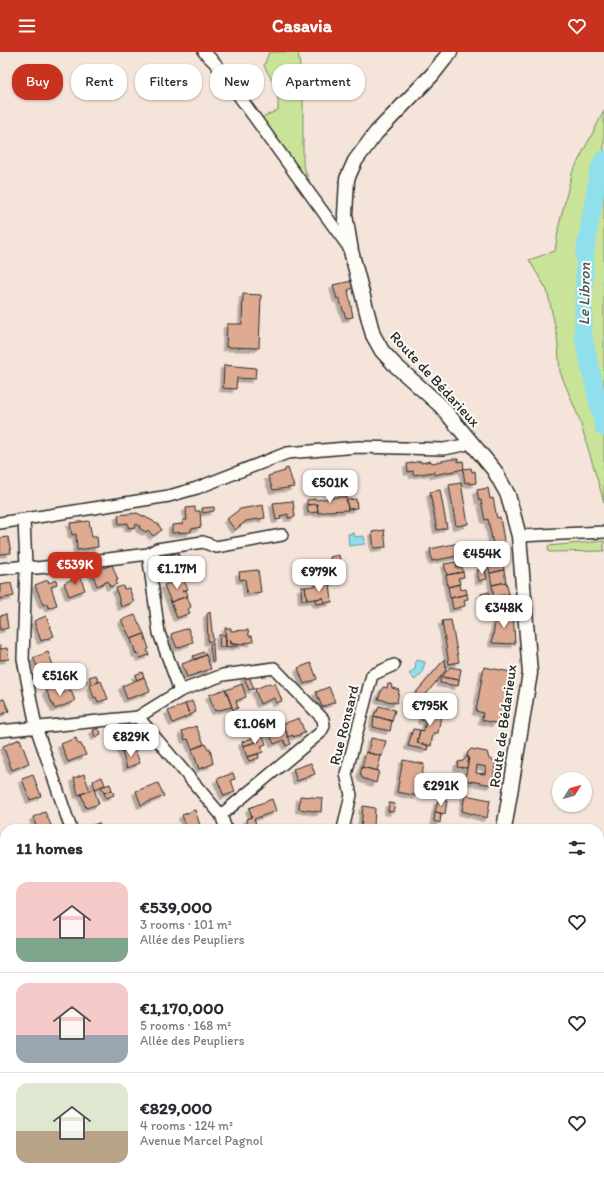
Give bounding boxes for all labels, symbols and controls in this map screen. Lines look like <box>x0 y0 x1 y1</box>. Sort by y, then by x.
icon: menu <box>16 15 38 37</box>
text: Casavia <box>272 15 332 37</box>
icon: heart <box>566 15 588 37</box>
chip: Buy <box>12 64 63 100</box>
chip: Rent <box>71 64 127 100</box>
chip: Filters <box>135 64 202 100</box>
chip: New <box>210 64 264 100</box>
chip: Apartment <box>272 64 365 100</box>
water label: Le Libron <box>574 261 594 326</box>
street label: Route de Bédarieux <box>386 327 484 431</box>
pin: €501K <box>302 470 358 504</box>
text: €501K <box>312 475 348 490</box>
pin: €454K <box>454 541 510 575</box>
text: €454K <box>463 546 501 561</box>
pin: €539K <box>47 552 103 586</box>
pin: €1.17M <box>144 556 210 590</box>
text: €539K <box>57 557 93 572</box>
pin: €979K <box>291 559 347 593</box>
text: €1.17M <box>157 561 197 576</box>
text: €979K <box>301 564 337 579</box>
pin: €348K <box>476 595 532 629</box>
text: €348K <box>485 600 523 615</box>
pin: €516K <box>32 663 88 697</box>
street label: Route de Bédarieux <box>485 663 521 789</box>
text: €516K <box>42 668 78 683</box>
street label: Rue Ronsard <box>325 682 363 767</box>
pin: €795K <box>402 693 458 727</box>
text: €795K <box>412 698 448 713</box>
pin: €1.06M <box>222 711 288 745</box>
text: €1.06M <box>234 716 276 731</box>
pin: €829K <box>103 724 159 758</box>
text: €829K <box>113 729 149 744</box>
north arrow <box>552 772 592 812</box>
map controls <box>552 772 592 812</box>
pin: €291K <box>413 773 469 807</box>
text: €291K <box>423 778 459 793</box>
icon: filters <box>566 837 588 859</box>
text: 11 homes <box>16 838 83 858</box>
text: €539,000 <box>140 897 212 917</box>
icon: home <box>48 898 96 946</box>
icon: heart <box>566 911 588 933</box>
text: 3 rooms · 101 m² <box>140 917 232 932</box>
text: Allée des Peupliers <box>140 932 244 947</box>
text: €1,170,000 <box>140 998 224 1018</box>
icon: home <box>48 999 96 1047</box>
icon: heart <box>566 1012 588 1034</box>
text: 5 rooms · 168 m² <box>140 1018 231 1033</box>
text: Allée des Peupliers <box>140 1033 244 1048</box>
text: €829,000 <box>140 1098 212 1118</box>
icon: home <box>48 1099 96 1147</box>
icon: heart <box>566 1112 588 1134</box>
text: 4 rooms · 124 m² <box>140 1118 233 1133</box>
text: Avenue Marcel Pagnol <box>140 1133 263 1148</box>

